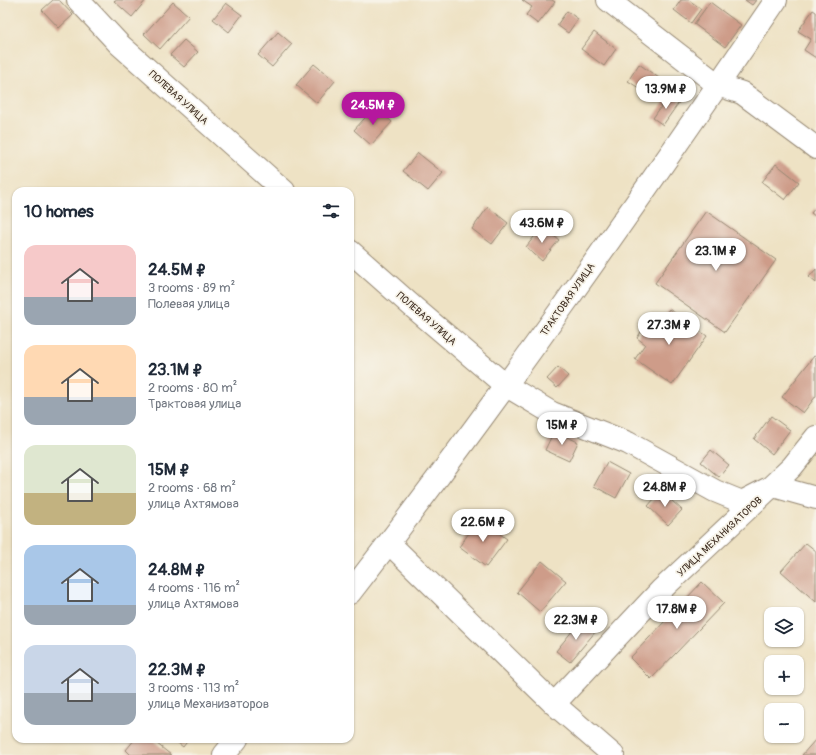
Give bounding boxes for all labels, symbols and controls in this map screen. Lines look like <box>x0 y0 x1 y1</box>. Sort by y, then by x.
street label: ПОЛЕВАЯ УЛИЦА <box>146 68 211 128</box>
pin: 13.9M ₽ <box>629 76 703 110</box>
text: 13.9M ₽ <box>645 81 687 97</box>
pin: 24.5M ₽ <box>336 92 410 126</box>
text: 24.5M ₽ <box>351 97 395 113</box>
icon: filters <box>320 200 342 222</box>
text: 10 homes <box>24 201 94 222</box>
pin: 43.6M ₽ <box>505 210 579 244</box>
text: 43.6M ₽ <box>519 215 565 231</box>
pin: 23.1M ₽ <box>679 238 753 272</box>
text: 23.1M ₽ <box>695 243 737 259</box>
text: 24.5M ₽ <box>148 259 206 280</box>
street label: ТРАКТОВАЯ УЛИЦА <box>538 260 598 338</box>
icon: home <box>56 261 104 309</box>
text: 3 rooms · 89 m² <box>148 280 235 296</box>
street label: ПОЛЕВАЯ УЛИЦА <box>394 290 459 348</box>
text: Полевая улица <box>148 296 230 312</box>
pin: 27.3M ₽ <box>632 312 706 346</box>
text: 27.3M ₽ <box>647 317 691 333</box>
text: 23.1M ₽ <box>148 359 203 380</box>
icon: home <box>56 361 104 409</box>
text: 2 rooms · 80 m² <box>148 380 237 396</box>
text: Трактовая улица <box>148 396 241 412</box>
pin: 15M ₽ <box>534 412 590 446</box>
text: 15M ₽ <box>546 417 578 433</box>
text: 15M ₽ <box>148 459 190 480</box>
icon: home <box>56 461 104 509</box>
pin: 24.8M ₽ <box>628 474 702 508</box>
text: 24.8M ₽ <box>643 479 687 495</box>
text: 2 rooms · 68 m² <box>148 480 236 496</box>
street label: УЛИЦА МЕХАНИЗАТОРОВ <box>675 494 765 579</box>
text: улица Ахтямова <box>148 496 239 512</box>
pin: 22.6M ₽ <box>446 509 520 543</box>
text: 22.6M ₽ <box>461 514 505 530</box>
text: 24.8M ₽ <box>148 559 206 580</box>
icon: home <box>56 561 104 609</box>
text: 4 rooms · 116 m² <box>148 580 240 596</box>
text: улица Ахтямова <box>148 596 239 612</box>
pin: 17.8M ₽ <box>640 596 714 630</box>
text: 17.8M ₽ <box>656 601 698 617</box>
pin: 22.3M ₽ <box>539 607 613 641</box>
map controls <box>764 607 804 743</box>
button: layers <box>764 607 804 647</box>
text: 22.3M ₽ <box>554 612 598 628</box>
button: + <box>764 655 804 695</box>
text: 22.3M ₽ <box>148 659 206 680</box>
icon: home <box>56 661 104 709</box>
text: 3 rooms · 113 m² <box>148 680 239 696</box>
text: улица Механизаторов <box>148 696 269 712</box>
button: − <box>764 703 804 743</box>

